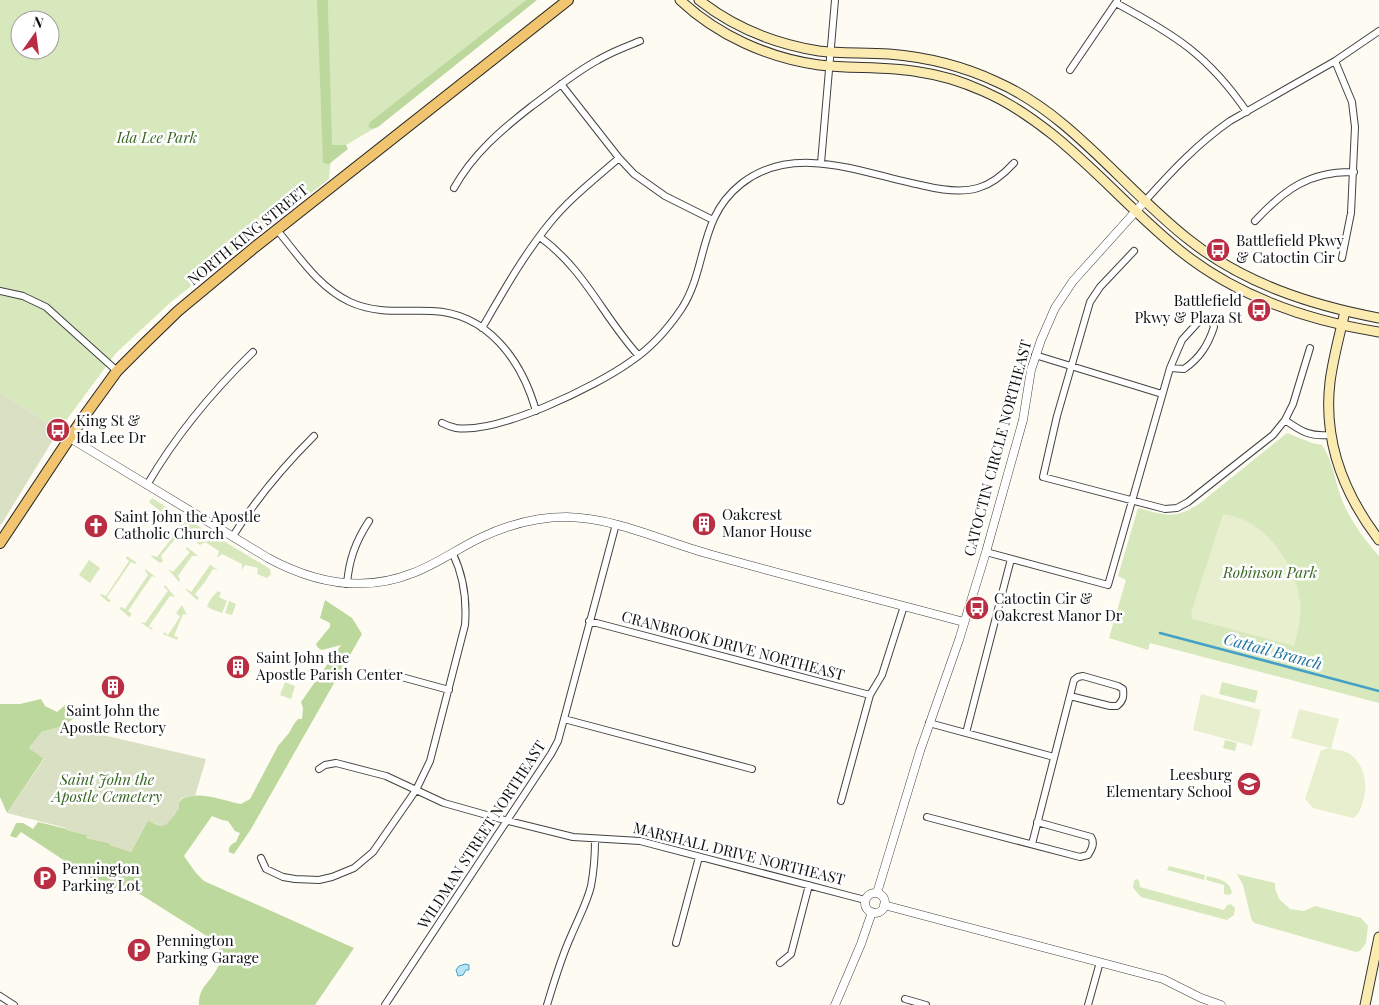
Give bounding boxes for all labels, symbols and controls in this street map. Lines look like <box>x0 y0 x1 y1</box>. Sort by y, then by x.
north arrow <box>10 10 60 60</box>
text: N <box>31 11 45 32</box>
park label: Ida Lee Park <box>116 127 198 147</box>
street label: NORTH KING STREET <box>183 179 312 289</box>
place label: Battlefield Pkwy & Catoctin Cir <box>1236 230 1345 267</box>
bus stop icon: Battlefield Pkwy & Catoctin Cir <box>1205 237 1231 263</box>
place label: Battlefield Pkwy & Plaza St <box>1134 290 1243 327</box>
bus stop icon: Battlefield Pkwy & Plaza St <box>1246 297 1272 323</box>
street label: CATOCTIN CIRCLE NORTHEAST <box>958 337 1036 558</box>
place label: King St & Ida Lee Dr <box>76 410 146 447</box>
bus stop icon: King St & Ida Lee Dr <box>45 417 71 443</box>
place label: Oakcrest Manor House <box>722 504 812 541</box>
place label: Saint John the Apostle Catholic Church <box>114 506 261 543</box>
building icon: Oakcrest Manor House <box>691 511 717 537</box>
church icon: Saint John the Apostle Catholic Church <box>83 513 109 539</box>
park label: Robinson Park <box>1222 562 1317 582</box>
place label: Catoctin Cir & Oakcrest Manor Dr <box>994 588 1123 625</box>
bus stop icon: Catoctin Cir & Oakcrest Manor Dr <box>964 595 990 621</box>
street label: CRANBROOK DRIVE NORTHEAST <box>620 606 847 684</box>
water label: Cattail Branch <box>1222 627 1325 674</box>
place label: Saint John the Apostle Parish Center <box>255 647 403 684</box>
building icon: Saint John the Apostle Parish Center <box>225 654 251 680</box>
building icon: Saint John the Apostle Rectory <box>100 674 126 700</box>
place label: Saint John the Apostle Rectory <box>59 700 167 737</box>
street label: WILDMAN STREET NORTHEAST <box>412 737 550 933</box>
place label: Leesburg Elementary School <box>1106 764 1232 801</box>
park label: Saint John the Apostle Cemetery <box>50 769 162 806</box>
school or university icon: Leesburg Elementary School <box>1236 771 1262 797</box>
street label: MARSHALL DRIVE NORTHEAST <box>631 817 847 889</box>
place label: Pennington Parking Lot <box>62 858 141 895</box>
parking icon: Pennington Parking Lot <box>32 865 58 891</box>
place label: Pennington Parking Garage <box>156 930 259 967</box>
parking icon: Pennington Parking Garage <box>126 937 152 963</box>

